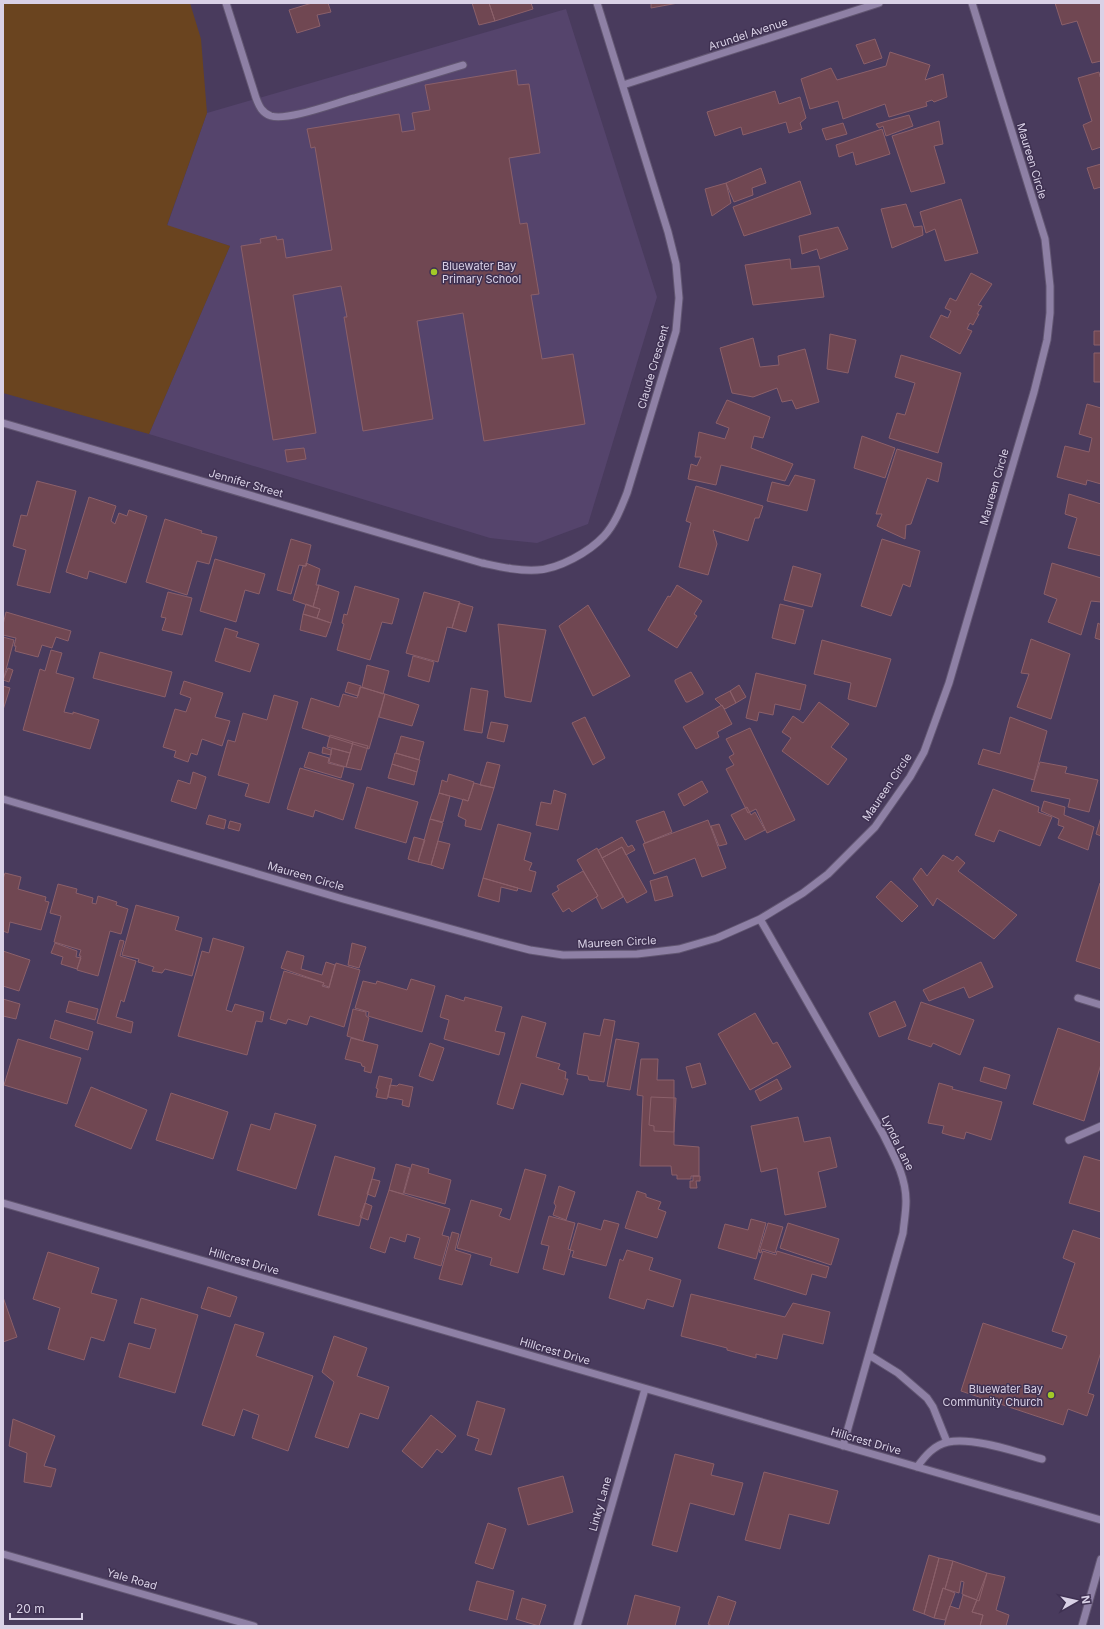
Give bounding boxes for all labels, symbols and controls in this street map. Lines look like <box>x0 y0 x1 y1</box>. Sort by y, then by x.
street label: Arundel Avenue <box>707 15 789 53</box>
street label: Maureen Circle <box>1014 121 1050 201</box>
place label: Bluewater Bay Primary School <box>442 259 521 286</box>
marker: Bluewater Bay Primary School <box>429 267 439 277</box>
street label: Claude Crescent <box>634 323 672 411</box>
street label: Maureen Circle <box>976 447 1012 527</box>
street label: Jennifer Street <box>207 466 285 500</box>
street label: Maureen Circle <box>859 750 915 824</box>
street label: Maureen Circle <box>266 858 346 894</box>
street label: Maureen Circle <box>577 933 657 951</box>
street label: Lynda Lane <box>879 1113 917 1173</box>
street label: Hillcrest Drive <box>207 1244 281 1278</box>
street label: Hillcrest Drive <box>518 1334 592 1368</box>
place label: Bluewater Bay Community Church <box>943 1382 1043 1409</box>
marker: Bluewater Bay Community Church <box>1046 1390 1056 1400</box>
street label: Hillcrest Drive <box>829 1424 903 1458</box>
street label: Linky Lane <box>586 1475 614 1533</box>
street label: Yale Road <box>105 1565 159 1593</box>
north arrow <box>1056 1581 1096 1621</box>
text: N <box>1078 1594 1093 1605</box>
scale bar <box>10 1595 82 1621</box>
text: 20 m <box>16 1601 45 1616</box>

